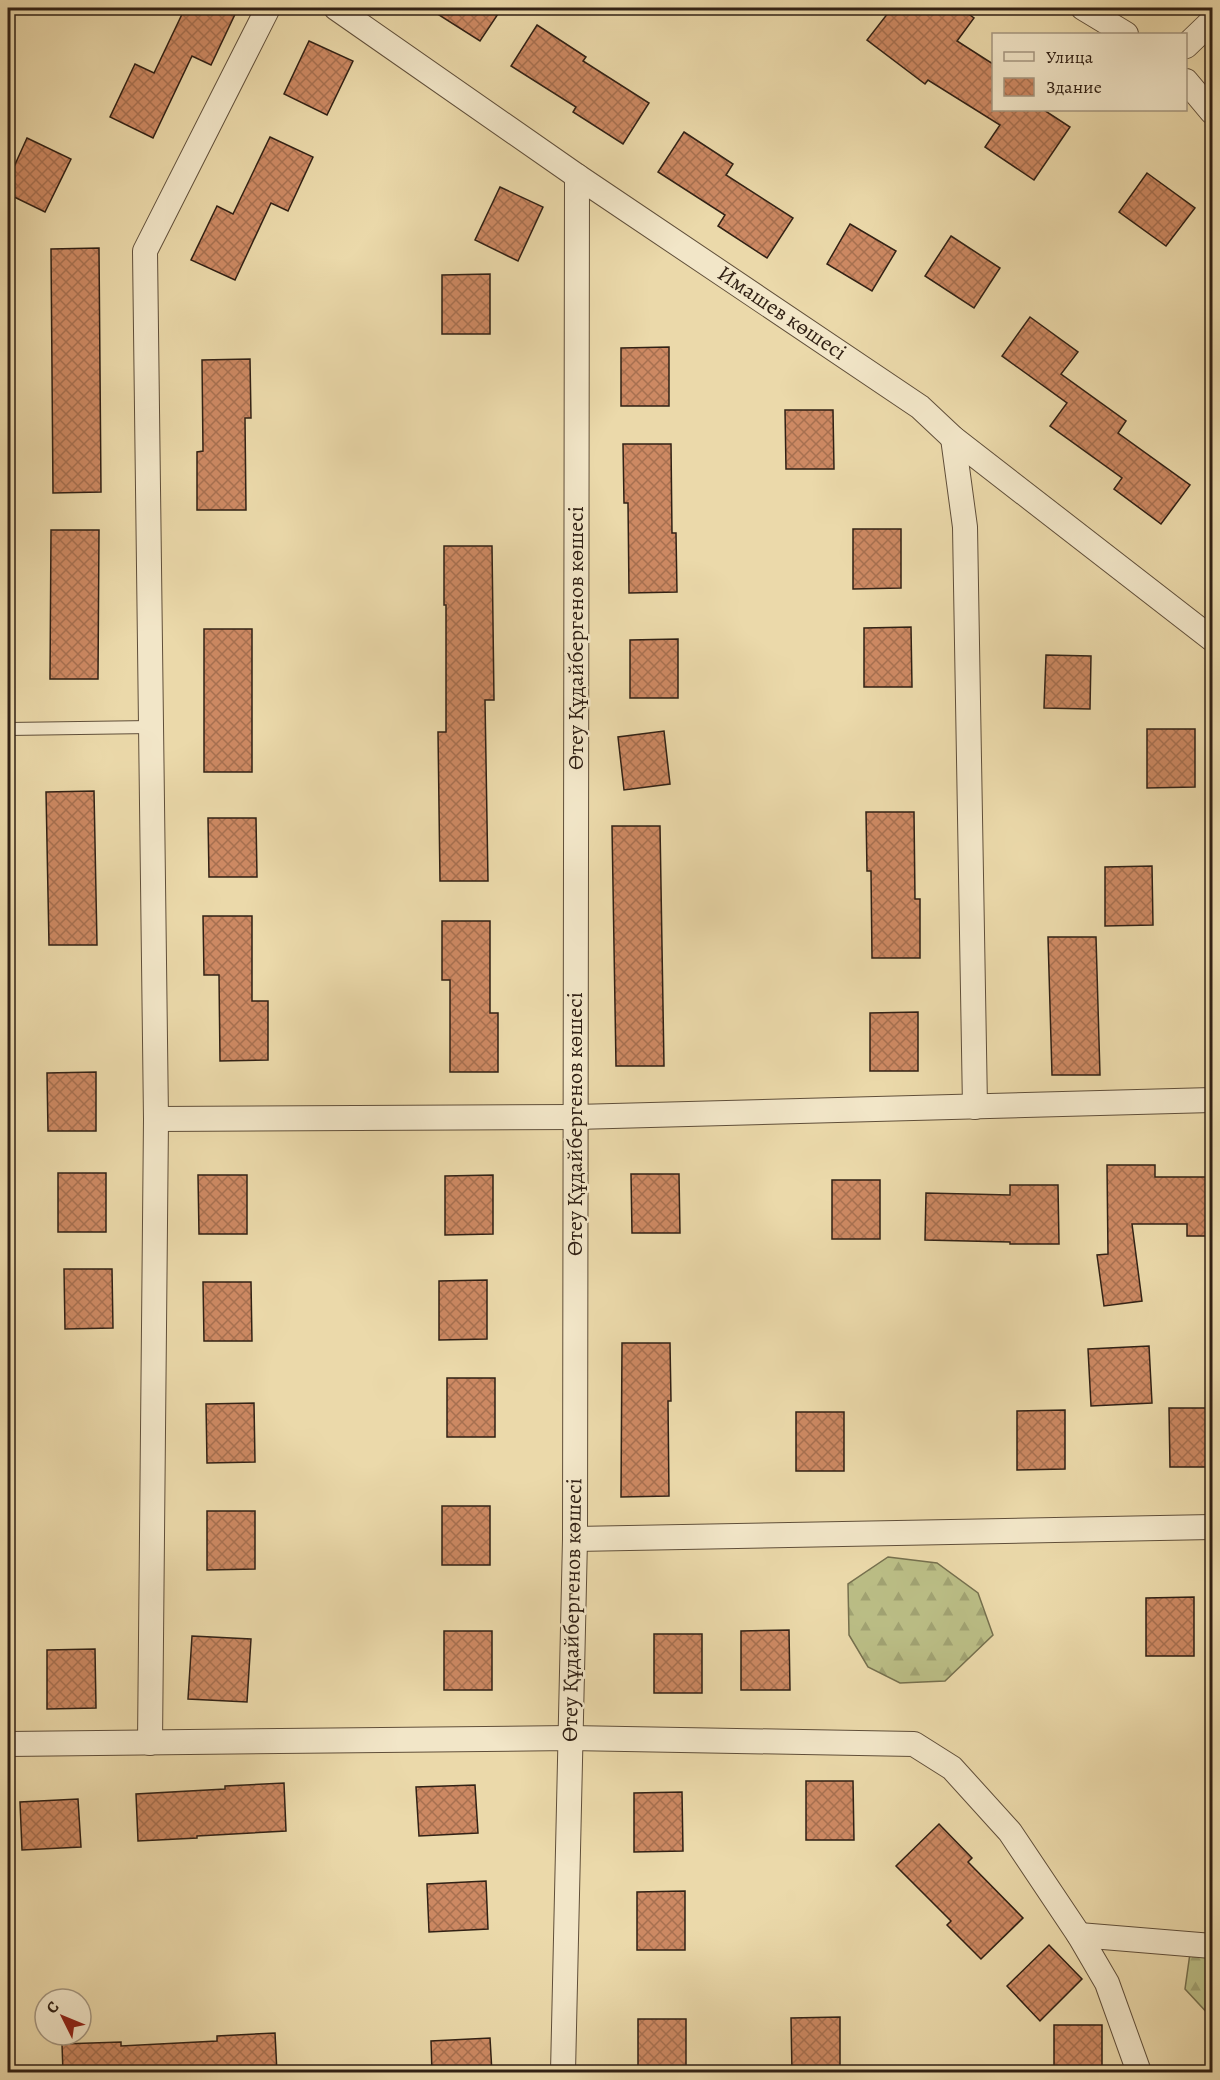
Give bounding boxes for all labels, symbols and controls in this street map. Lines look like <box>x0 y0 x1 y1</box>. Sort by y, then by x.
legend <box>992 33 1187 111</box>
text: Улица <box>1046 45 1094 69</box>
text: Здание <box>1046 75 1102 99</box>
street label: Имашев көшесі <box>711 259 853 367</box>
street label: Өтеу Құдайбергенов көшесі <box>561 506 591 770</box>
street label: Өтеу Құдайбергенов көшесі <box>560 992 590 1256</box>
street label: Өтеу Құдайбергенов көшесі <box>555 1478 589 1742</box>
north arrow <box>33 1987 93 2047</box>
text: С <box>41 1996 64 2019</box>

